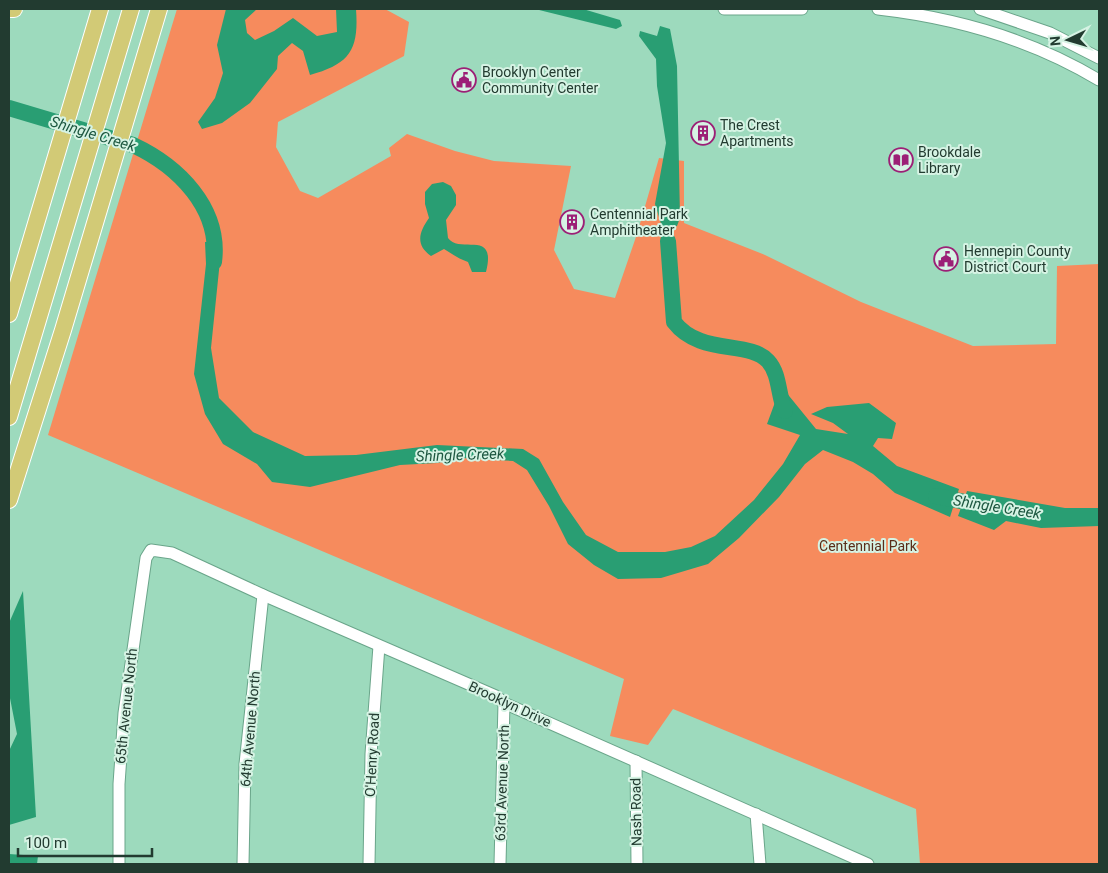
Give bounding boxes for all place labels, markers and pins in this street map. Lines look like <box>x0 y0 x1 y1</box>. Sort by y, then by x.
place label: Brooklyn Center Community Center <box>482 64 598 96</box>
public building icon: Brooklyn Center Community Center <box>451 67 477 93</box>
place label: The Crest Apartments <box>720 117 794 149</box>
building icon: The Crest Apartments <box>690 120 716 146</box>
place label: Brookdale Library <box>918 144 981 176</box>
library icon: Brookdale Library <box>888 147 914 173</box>
place label: Centennial Park Amphitheater <box>590 206 689 238</box>
building icon: Centennial Park Amphitheater <box>559 209 585 235</box>
place label: Hennepin County District Court <box>964 243 1071 275</box>
public building icon: Hennepin County District Court <box>933 246 959 272</box>

